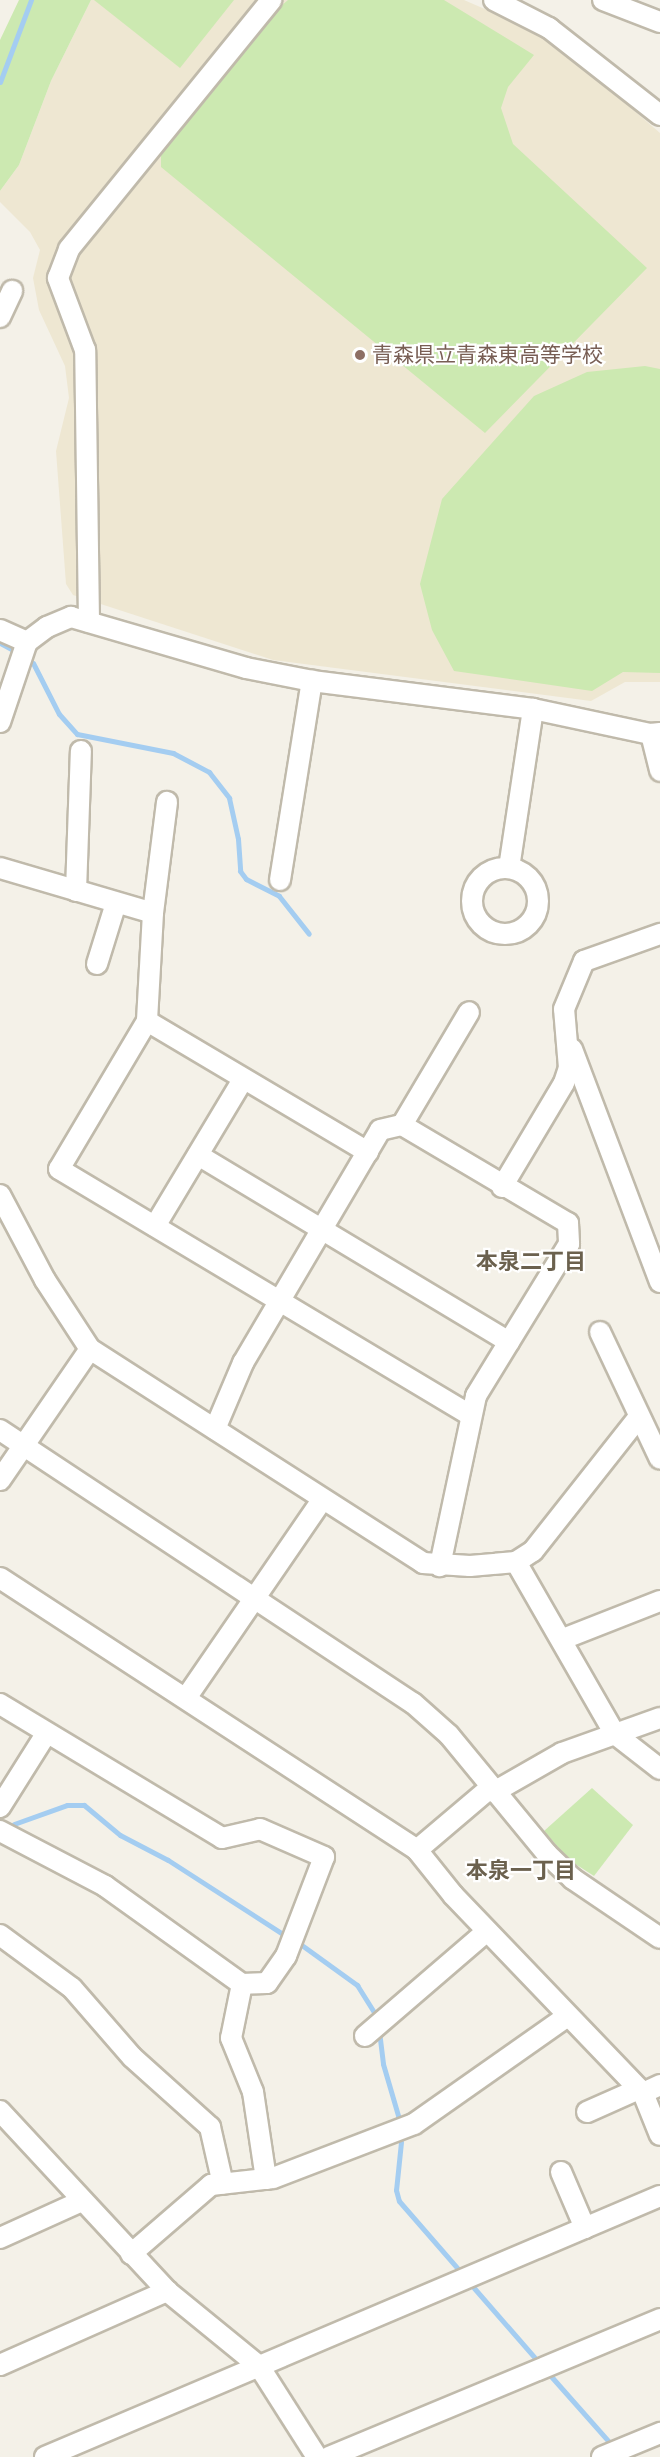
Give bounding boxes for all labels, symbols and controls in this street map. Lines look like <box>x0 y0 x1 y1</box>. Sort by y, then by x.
place label: 青森県立青森東高等学校 <box>372 342 603 368</box>
marker: 青森県立青森東高等学校 <box>353 348 367 362</box>
district label: 本泉二丁目 <box>476 1249 586 1275</box>
district label: 本泉一丁目 <box>466 1858 576 1884</box>

